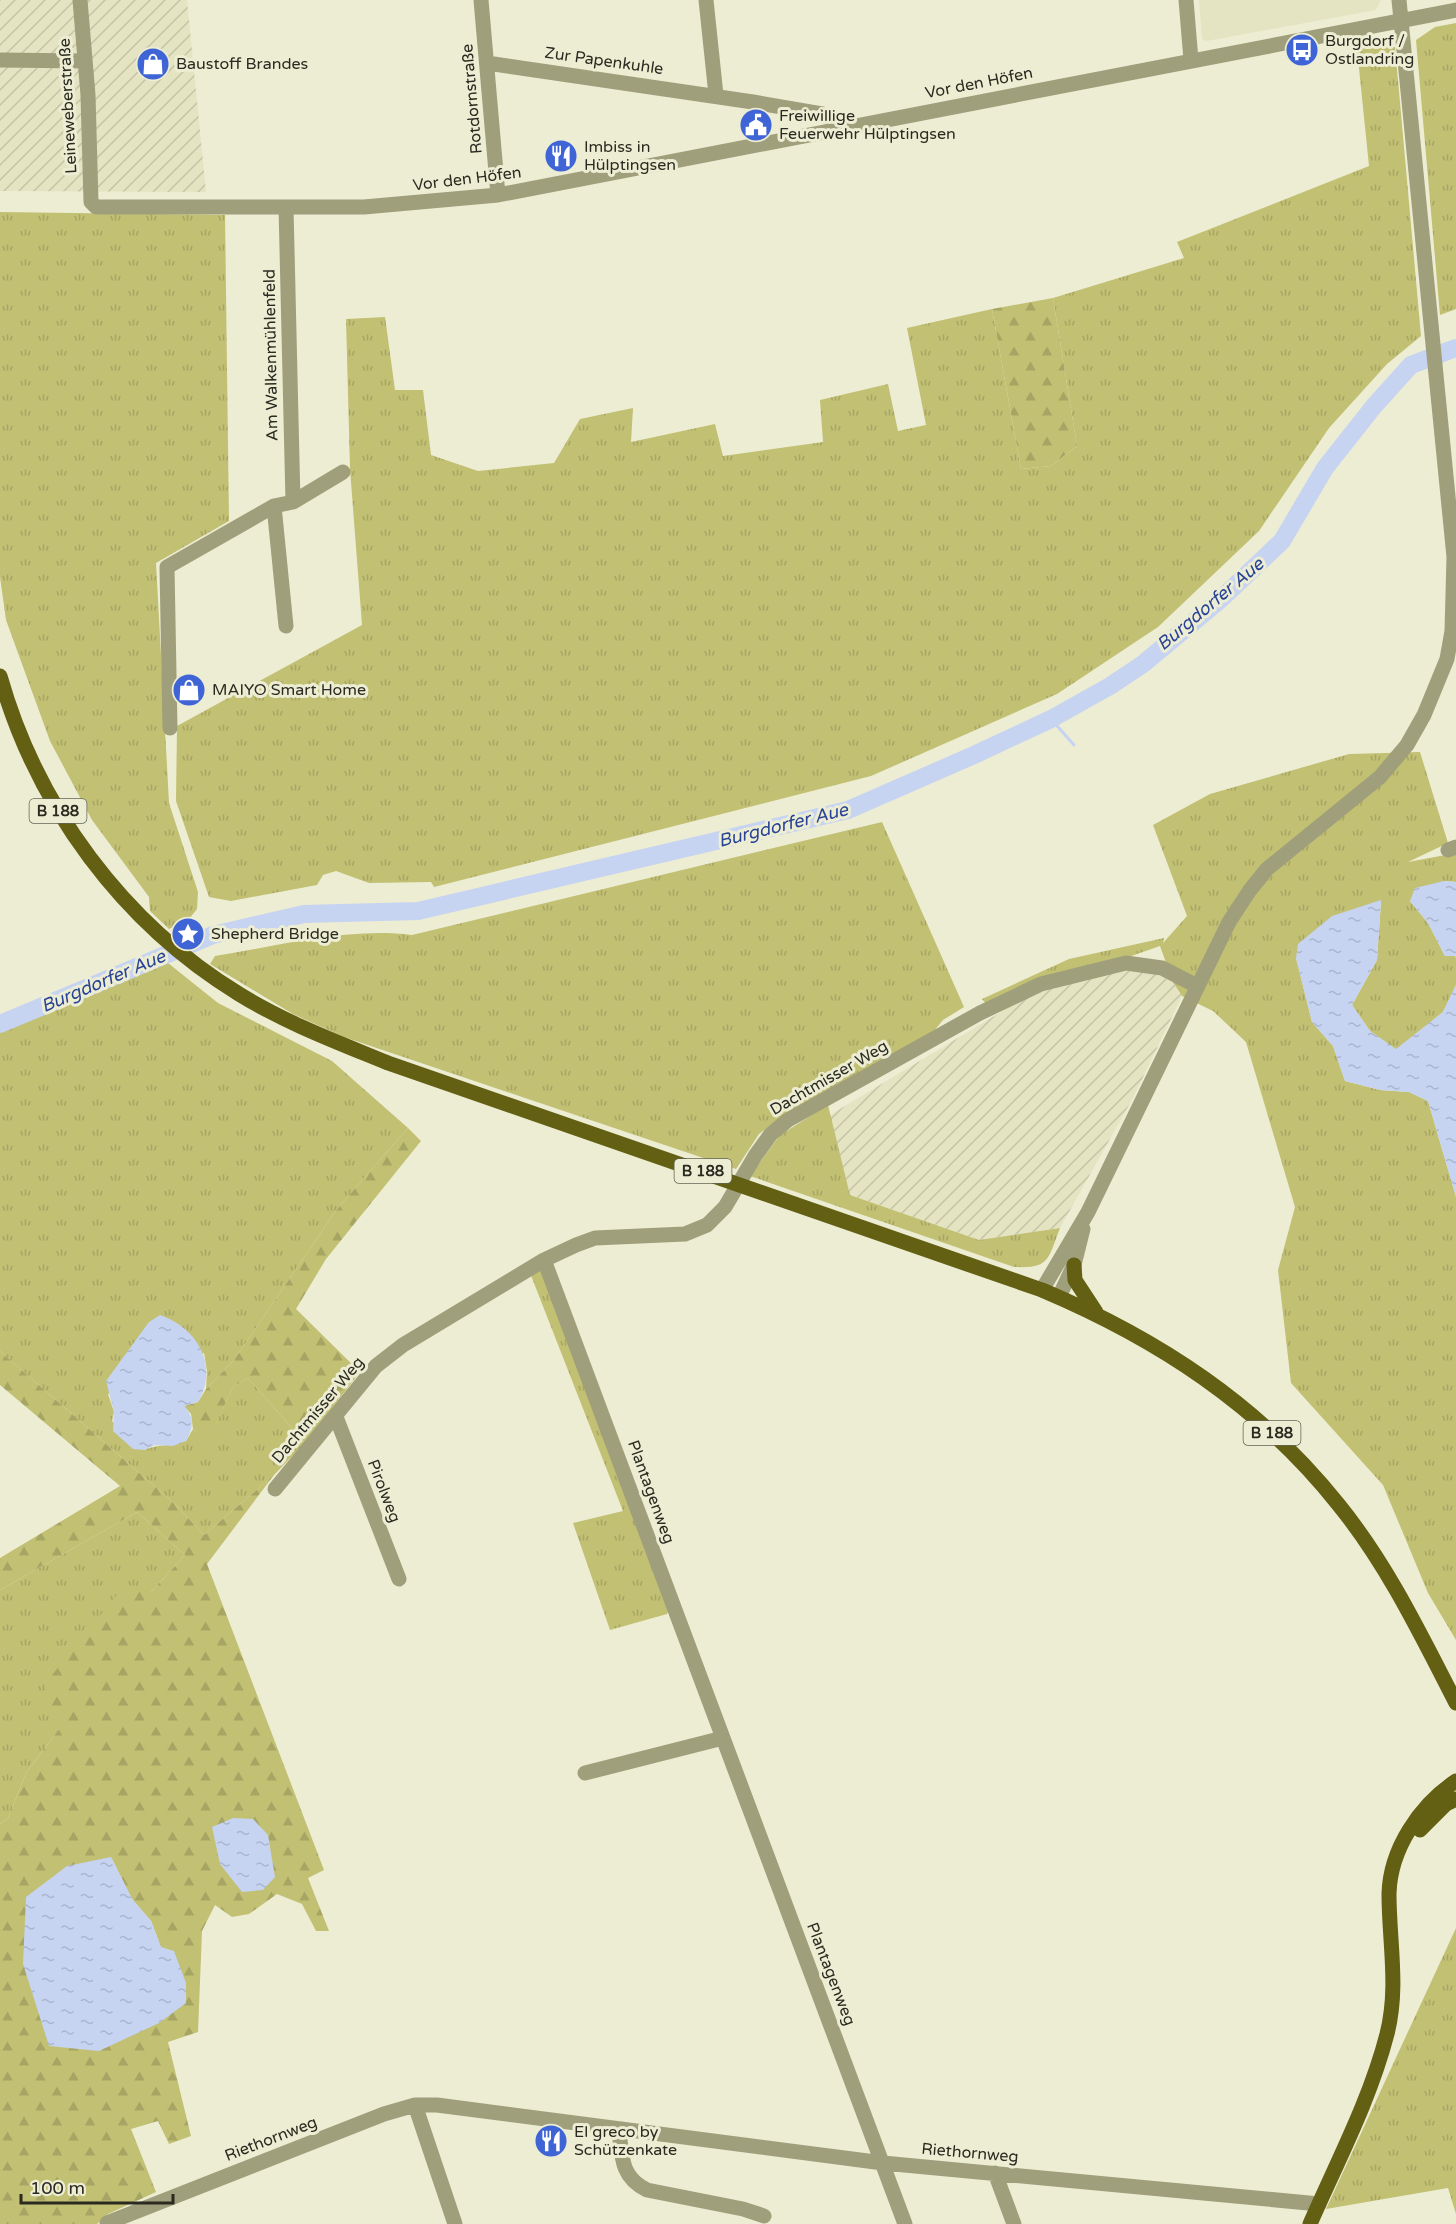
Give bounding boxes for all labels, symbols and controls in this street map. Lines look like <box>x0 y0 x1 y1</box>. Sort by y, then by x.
place label: Burgdorf / Ostlandring <box>1325 31 1414 69</box>
bus stop icon: Burgdorf / Ostlandring <box>1284 32 1320 68</box>
street label: Leineweberstraße <box>54 38 82 174</box>
street label: Rotdornstraße <box>457 43 487 155</box>
street label: Zur Papenkuhle <box>543 43 665 79</box>
shop icon: Baustoff Brandes <box>135 46 171 82</box>
place label: Baustoff Brandes <box>176 54 308 74</box>
street label: Vor den Höfen <box>923 63 1035 103</box>
place label: Freiwillige Feuerwehr Hülptingsen <box>779 106 956 144</box>
public building icon: Freiwillige Feuerwehr Hülptingsen <box>738 107 774 143</box>
place label: Imbiss in Hülptingsen <box>584 137 676 175</box>
restaurant icon: Imbiss in Hülptingsen <box>543 138 579 174</box>
street label: Vor den Höfen <box>412 162 522 196</box>
street label: Am Walkenmühlenfeld <box>260 269 282 441</box>
water label: Burgdorfer Aue <box>1152 552 1269 655</box>
shop icon: MAIYO Smart Home <box>171 672 207 708</box>
place label: MAIYO Smart Home <box>212 680 366 700</box>
water label: Burgdorfer Aue <box>716 798 851 852</box>
road number: B 188 <box>29 799 86 823</box>
place icon: Shepherd Bridge <box>170 916 206 952</box>
place label: Shepherd Bridge <box>211 924 339 944</box>
water label: Burgdorfer Aue <box>38 945 169 1017</box>
street label: Dachtmisser Weg <box>766 1036 892 1120</box>
road number: B 188 <box>674 1159 732 1183</box>
street label: Dachtmisser Weg <box>268 1353 368 1467</box>
road number: B 188 <box>1244 1421 1300 1445</box>
street label: Plantagenweg <box>623 1437 679 1547</box>
street label: Pirolweg <box>363 1457 405 1525</box>
street label: Plantagenweg <box>802 1920 860 2028</box>
street label: Riethornweg <box>222 2112 320 2166</box>
place label: El greco by Schützenkate <box>574 2122 677 2160</box>
restaurant icon: El greco by Schützenkate <box>533 2123 569 2159</box>
street label: Riethornweg <box>921 2139 1019 2167</box>
scale bar <box>21 2167 172 2205</box>
text: 100 m <box>30 2177 85 2199</box>

